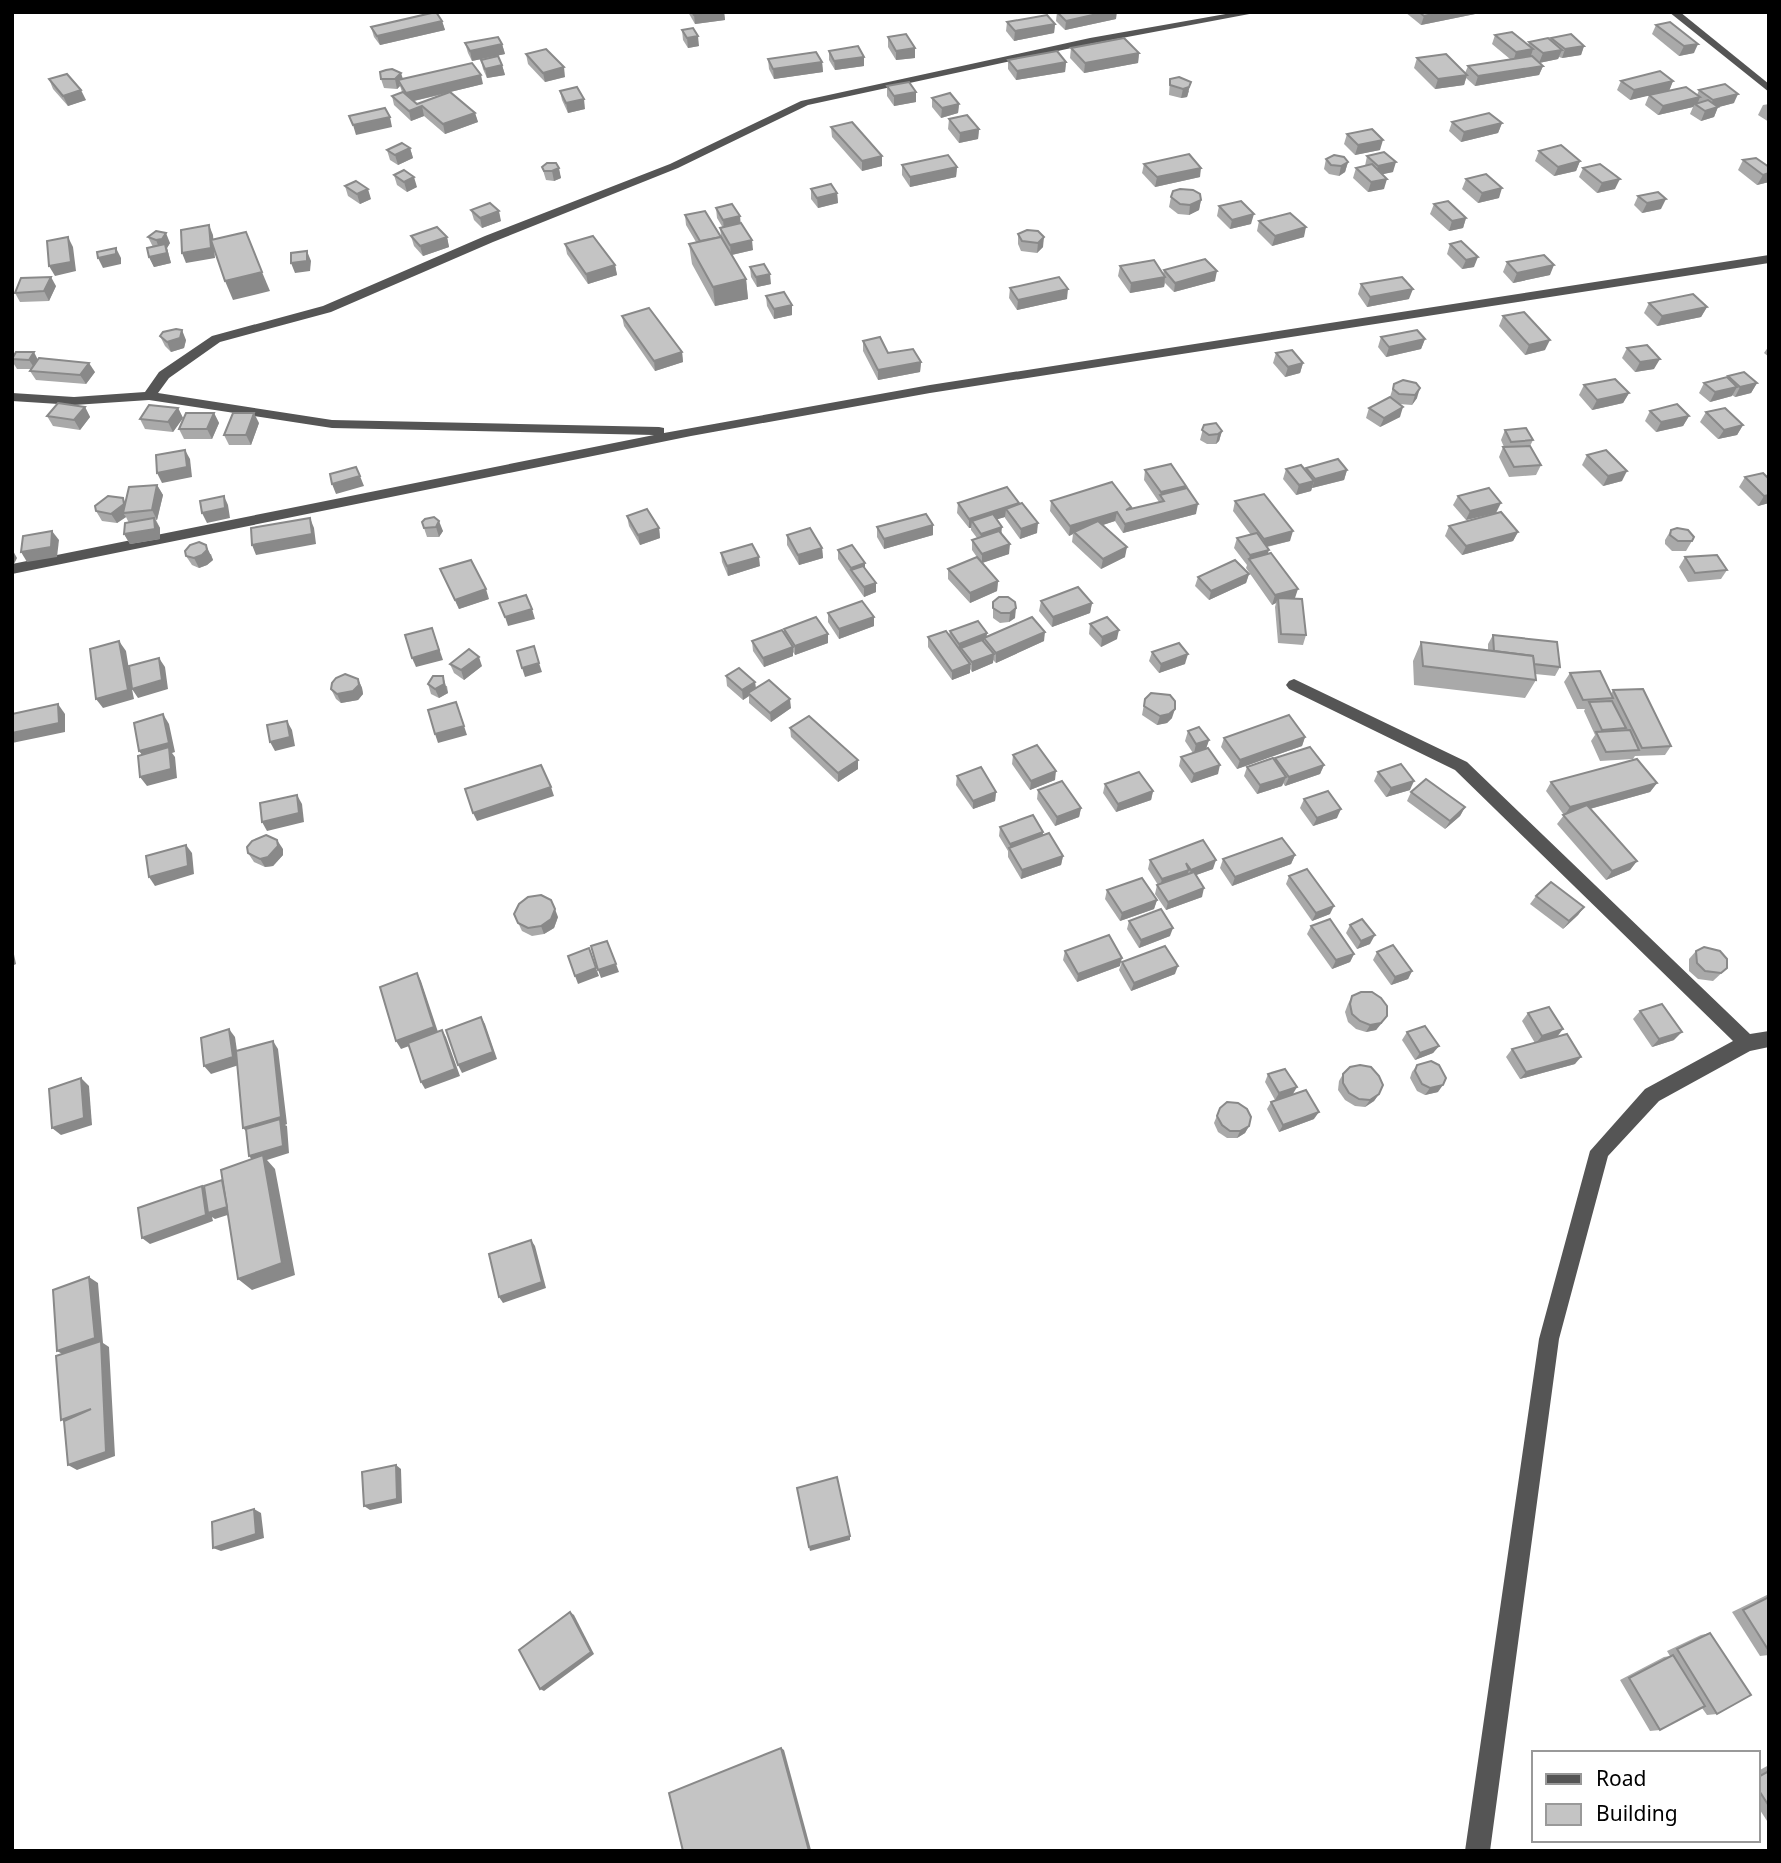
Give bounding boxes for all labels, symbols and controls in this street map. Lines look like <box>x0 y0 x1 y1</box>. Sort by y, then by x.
legend <box>1532 1751 1760 1842</box>
text: Road <box>1596 1764 1646 1792</box>
text: Building <box>1596 1799 1678 1827</box>

